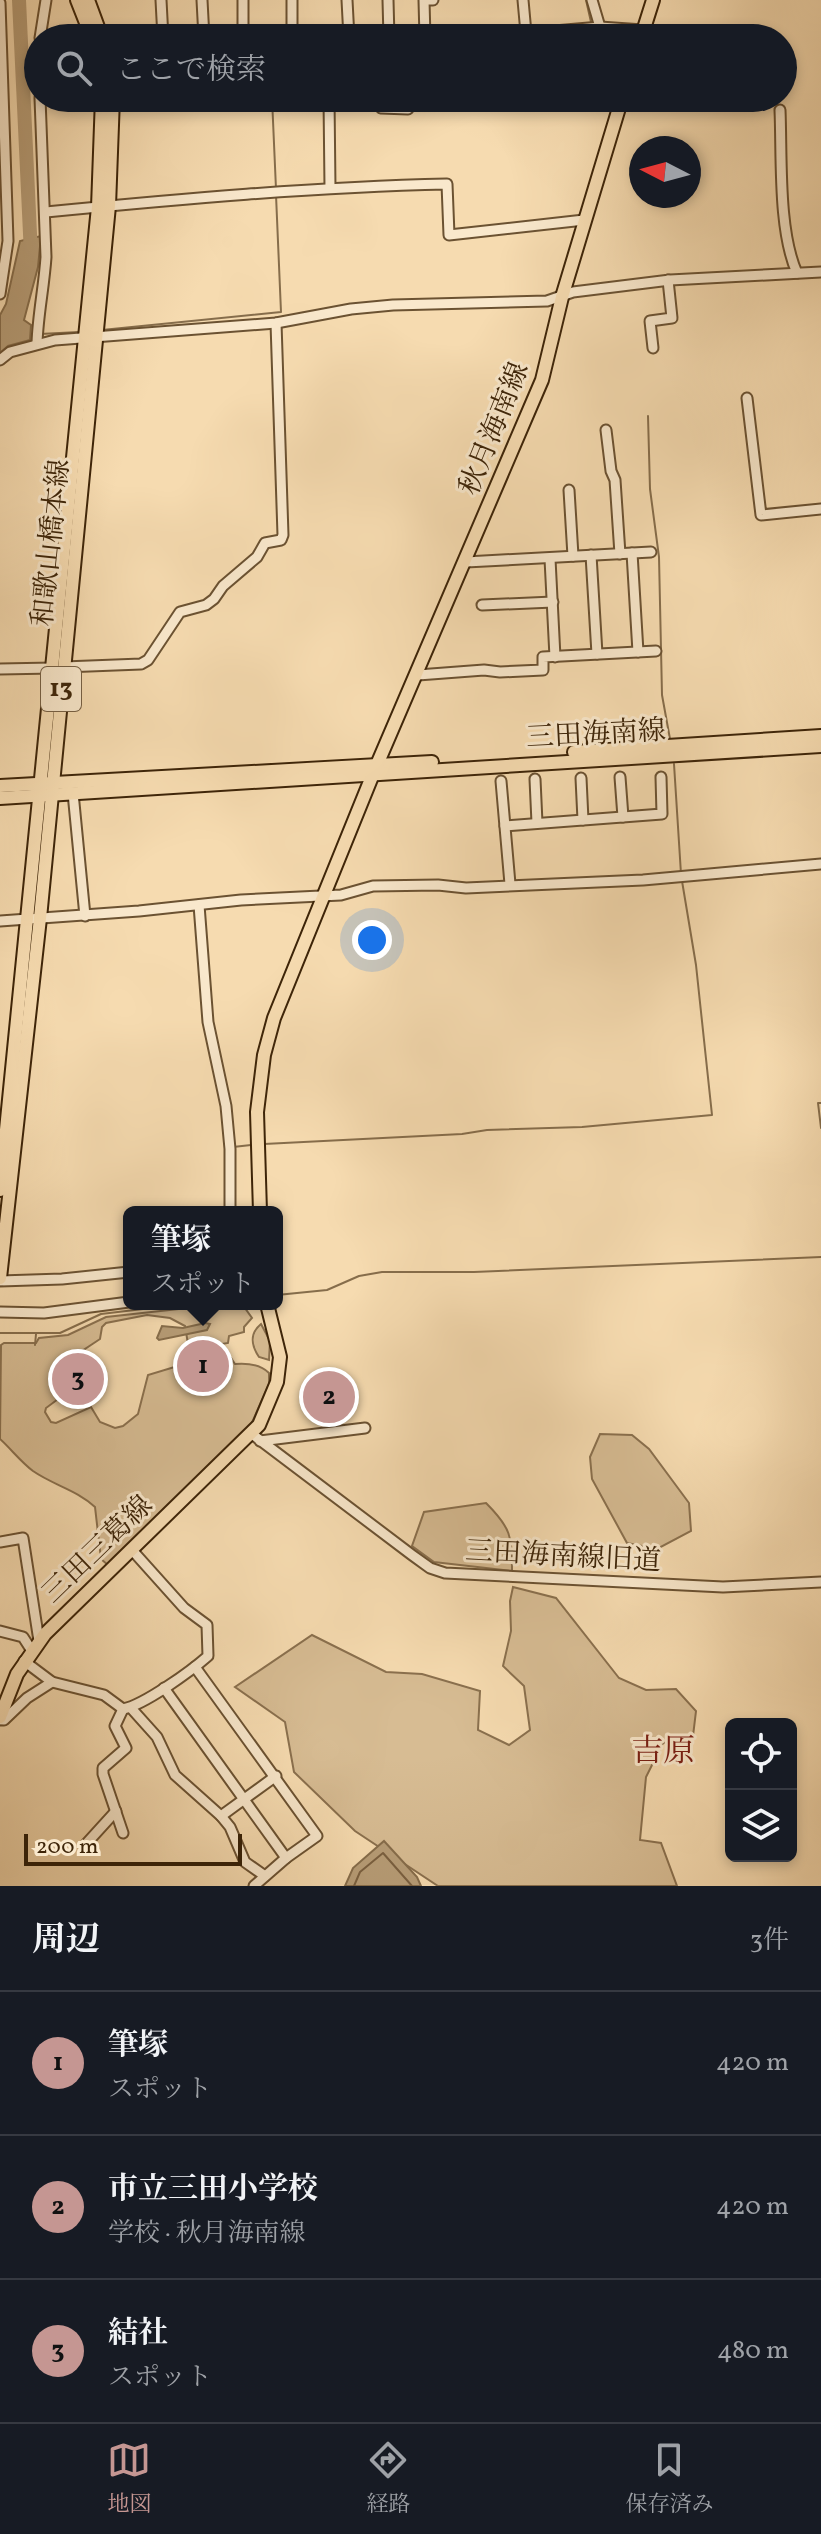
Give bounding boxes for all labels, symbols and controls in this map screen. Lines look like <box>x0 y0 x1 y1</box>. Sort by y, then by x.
search box <box>24 24 797 112</box>
icon: search <box>52 46 96 90</box>
text: ここで検索 <box>116 50 266 92</box>
north arrow <box>629 136 701 208</box>
street label: 秋月海南線 <box>451 357 539 501</box>
street label: 和歌山橋本線 <box>24 457 80 629</box>
road number: 13 <box>41 667 81 711</box>
street label: 三田海南線 <box>525 712 667 758</box>
your location <box>352 920 392 960</box>
popup <box>123 1206 283 1310</box>
text: 筆塚 <box>151 1220 211 1262</box>
text: スポット <box>151 1267 255 1303</box>
pin: 1 <box>177 1336 229 1396</box>
pin: 3 <box>52 1349 104 1409</box>
pin: 2 <box>303 1367 355 1427</box>
street label: 三田三葛線 <box>34 1487 162 1613</box>
street label: 三田海南線旧道 <box>464 1532 662 1582</box>
map controls <box>725 1718 797 1862</box>
button: locate <box>725 1718 797 1790</box>
district label: 吉原 <box>631 1731 695 1775</box>
button: layers <box>725 1790 797 1862</box>
scale bar <box>24 1830 242 1866</box>
text: 200 m <box>36 1832 98 1863</box>
text: 周辺 <box>32 1918 100 1965</box>
text: 3件 <box>750 1923 789 1959</box>
text: 筆塚 <box>108 2025 168 2067</box>
text: 1 <box>53 2045 63 2081</box>
text: 420 m <box>716 2045 789 2081</box>
text: スポット <box>108 2072 212 2108</box>
text: 市立三田小学校 <box>108 2169 318 2211</box>
text: 2 <box>51 2189 65 2225</box>
text: 420 m <box>716 2189 789 2225</box>
text: 学校 · 秋月海南線 <box>108 2216 306 2252</box>
text: 結社 <box>108 2313 168 2355</box>
text: 3 <box>51 2333 65 2369</box>
text: 480 m <box>717 2333 789 2369</box>
text: スポット <box>108 2360 212 2396</box>
tab: 地図 <box>107 2438 152 2521</box>
tab: 経路 <box>366 2438 411 2521</box>
tab: 保存済み <box>625 2438 714 2521</box>

